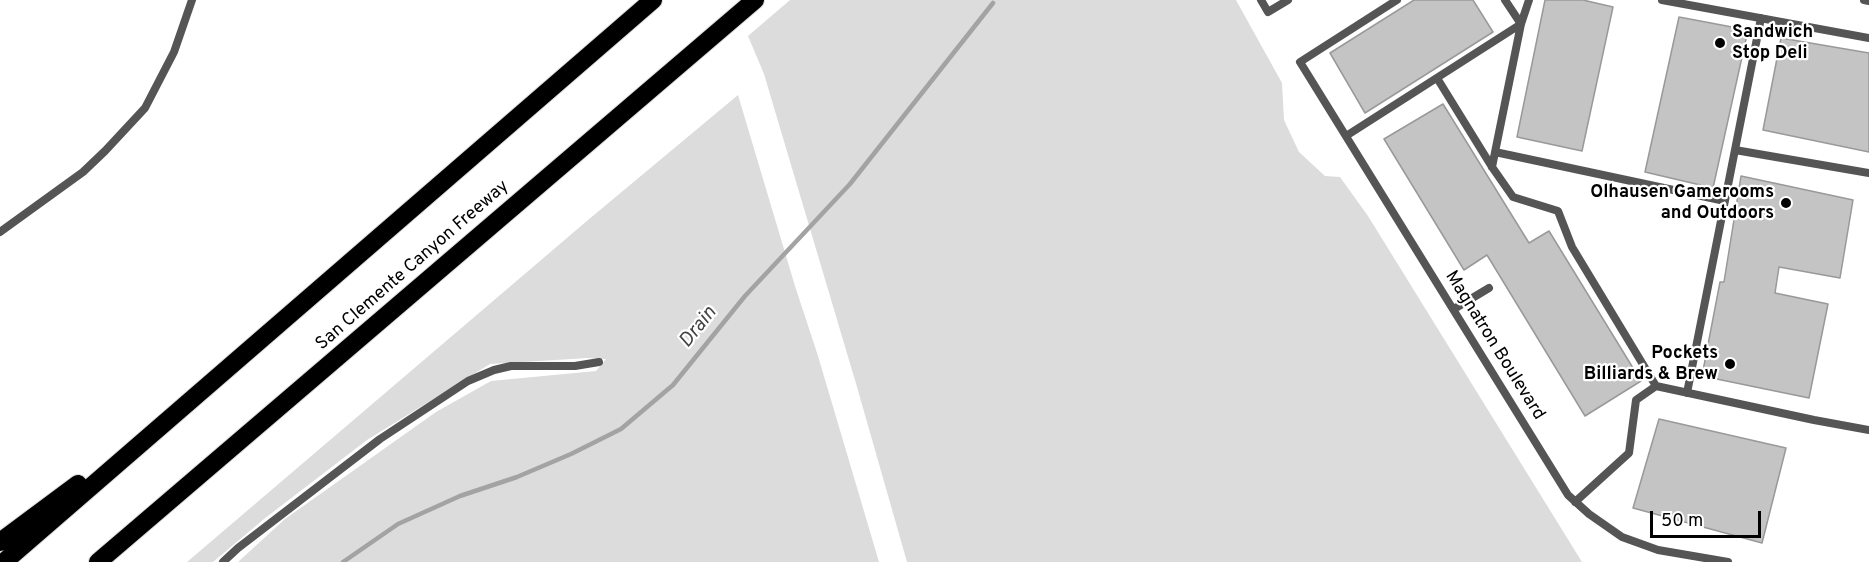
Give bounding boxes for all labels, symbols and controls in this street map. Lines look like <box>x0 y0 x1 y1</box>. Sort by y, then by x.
place label: Sandwich Stop Deli <box>1732 22 1813 64</box>
marker: Sandwich Stop Deli <box>1713 36 1727 50</box>
street label: San Clemente Canyon Freeway <box>312 176 514 356</box>
place label: Olhausen Gamerooms and Outdoors <box>1590 182 1774 224</box>
marker: Olhausen Gamerooms and Outdoors <box>1779 196 1793 210</box>
street label: Magnatron Boulevard <box>1439 267 1549 425</box>
water label: Drain <box>675 302 723 354</box>
place label: Pockets Billiards & Brew <box>1584 343 1718 386</box>
marker: Pockets Billiards & Brew <box>1723 357 1737 371</box>
scale bar <box>1653 499 1764 537</box>
text: 50 m <box>1661 510 1703 533</box>

